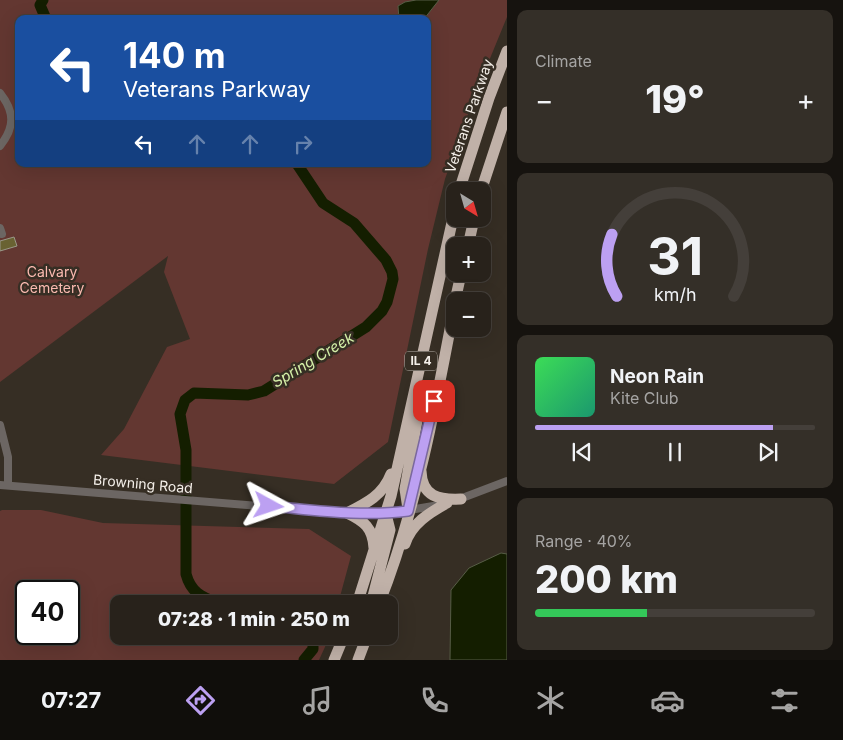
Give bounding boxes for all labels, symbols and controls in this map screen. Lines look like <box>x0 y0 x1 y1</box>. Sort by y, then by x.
text: 140 m <box>123 34 226 76</box>
icon: left <box>40 35 105 100</box>
text: Climate <box>535 51 592 71</box>
street label: Veterans Parkway <box>441 56 496 175</box>
text: Veterans Parkway <box>123 76 311 102</box>
text: 19° <box>645 76 705 122</box>
text: − <box>535 83 554 117</box>
text: + <box>796 83 815 117</box>
icon: left <box>130 130 158 158</box>
icon: ahead <box>183 130 211 158</box>
icon: ahead <box>236 130 264 158</box>
icon: right <box>289 130 317 158</box>
north arrow <box>446 182 491 228</box>
map controls <box>446 182 491 337</box>
text: 31 <box>647 225 703 288</box>
button: + <box>446 237 491 282</box>
park label: Calvary Cemetery <box>20 263 85 296</box>
text: km/h <box>654 284 696 305</box>
button: − <box>446 292 491 337</box>
water label: Spring Creek <box>268 327 358 392</box>
road number: IL 4 <box>405 352 437 371</box>
text: Neon Rain <box>610 365 704 388</box>
pin <box>413 380 455 422</box>
icon: arrive <box>420 387 448 415</box>
text: Kite Club <box>610 388 679 408</box>
icon: previous <box>568 438 596 466</box>
icon: pause <box>661 438 689 466</box>
icon: next <box>754 438 782 466</box>
street label: Browning Road <box>92 471 194 496</box>
position arrow <box>242 479 294 531</box>
text: Range · 40% <box>535 531 633 551</box>
text: 200 km <box>535 556 678 602</box>
speed limit sign: 40 <box>15 580 80 645</box>
text: 07:28 · 1 min · 250 m <box>158 608 350 631</box>
icon: directions <box>183 683 218 718</box>
icon: music <box>300 683 335 718</box>
icon: phone <box>417 683 452 718</box>
icon: climate <box>533 683 568 718</box>
icon: car <box>650 683 685 718</box>
icon: filters <box>767 683 802 718</box>
text: 07:27 <box>41 687 101 713</box>

